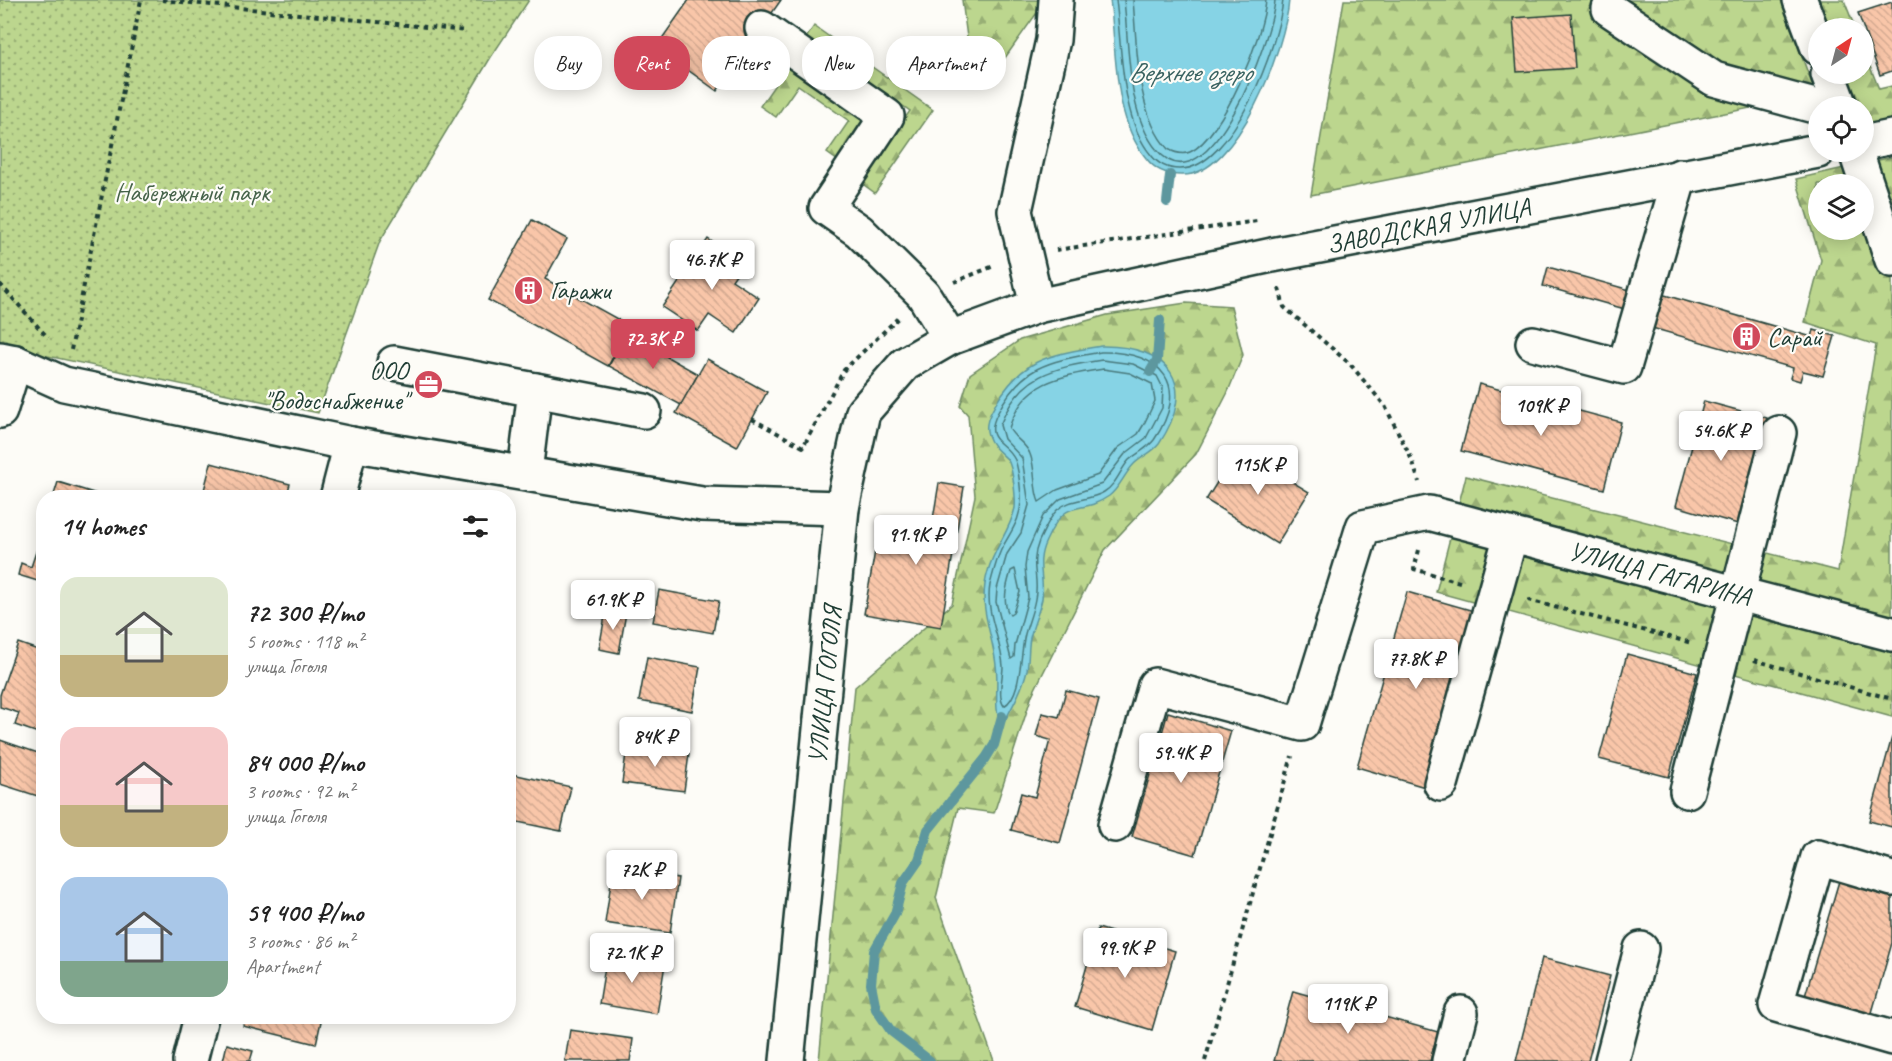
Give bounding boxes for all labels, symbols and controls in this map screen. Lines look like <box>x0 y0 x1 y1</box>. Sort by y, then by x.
north arrow <box>1808 18 1874 84</box>
map controls <box>1808 18 1874 240</box>
chip: Buy <box>534 36 602 90</box>
chip: Rent <box>614 36 690 90</box>
chip: Filters <box>702 36 790 90</box>
chip: New <box>802 36 874 90</box>
chip: Apartment <box>886 36 1006 90</box>
water label: Верхнее озеро <box>1129 55 1255 90</box>
button: locate <box>1808 96 1874 162</box>
button: layers <box>1808 174 1874 240</box>
park label: Набережный парк <box>115 176 271 209</box>
street label: ЗАВОДСКАЯ УЛИЦА <box>1324 189 1535 261</box>
pin: 46.7K ₽ <box>657 240 767 291</box>
text: 46.7K ₽ <box>684 247 740 272</box>
building icon: Гаражи <box>513 274 545 306</box>
place label: Гаражи <box>550 274 613 307</box>
pin: 72.3K ₽ <box>598 319 708 370</box>
building icon: Сарай <box>1730 321 1762 353</box>
place label: Сарай <box>1767 321 1824 354</box>
text: 72.3K ₽ <box>625 326 681 351</box>
place label: ООО "Водоснабжение" <box>264 354 413 417</box>
office icon: ООО "Водоснабжение" <box>413 369 445 401</box>
pin: 109K ₽ <box>1492 386 1590 437</box>
text: 109K ₽ <box>1515 393 1567 418</box>
pin: 54.6K ₽ <box>1666 411 1776 462</box>
text: 54.6K ₽ <box>1693 418 1749 443</box>
pin: 115K ₽ <box>1209 445 1307 496</box>
text: 115K ₽ <box>1232 452 1284 477</box>
text: 14 homes <box>60 510 145 543</box>
icon: filters <box>459 510 492 543</box>
pin: 91.9K ₽ <box>861 515 971 566</box>
text: 91.9K ₽ <box>888 522 944 547</box>
street label: УЛИЦА ГАГАРИНА <box>1565 534 1756 613</box>
pin: 61.9K ₽ <box>558 580 668 631</box>
text: 61.9K ₽ <box>585 587 641 612</box>
text: 72 300 ₽/mo <box>246 596 364 629</box>
street label: УЛИЦА ГОГОЛЯ <box>800 600 849 765</box>
icon: home <box>108 601 180 673</box>
text: 5 rooms · 118 m² <box>246 629 363 654</box>
pin: 77.8K ₽ <box>1361 639 1471 690</box>
text: 77.8K ₽ <box>1388 646 1444 671</box>
text: улица Гоголя <box>246 654 326 679</box>
pin: 84K ₽ <box>613 717 697 768</box>
text: 84K ₽ <box>633 724 677 749</box>
pin: 59.4K ₽ <box>1126 733 1236 784</box>
text: 59.4K ₽ <box>1153 740 1209 765</box>
text: 84 000 ₽/mo <box>246 746 364 779</box>
icon: home <box>108 751 180 823</box>
text: 3 rooms · 92 m² <box>246 779 354 804</box>
text: улица Гоголя <box>246 804 326 829</box>
pin: 72K ₽ <box>600 850 684 901</box>
text: 72K ₽ <box>620 857 664 882</box>
text: 59 400 ₽/mo <box>246 896 363 929</box>
icon: home <box>108 901 180 973</box>
pin: 99.9K ₽ <box>1070 928 1180 979</box>
text: 3 rooms · 86 m² <box>246 929 354 954</box>
pin: 72.1K ₽ <box>577 933 687 984</box>
text: 99.9K ₽ <box>1097 935 1153 960</box>
text: 72.1K ₽ <box>604 940 660 965</box>
text: Apartment <box>246 954 319 979</box>
pin: 119K ₽ <box>1299 984 1397 1035</box>
text: 119K ₽ <box>1322 991 1374 1016</box>

